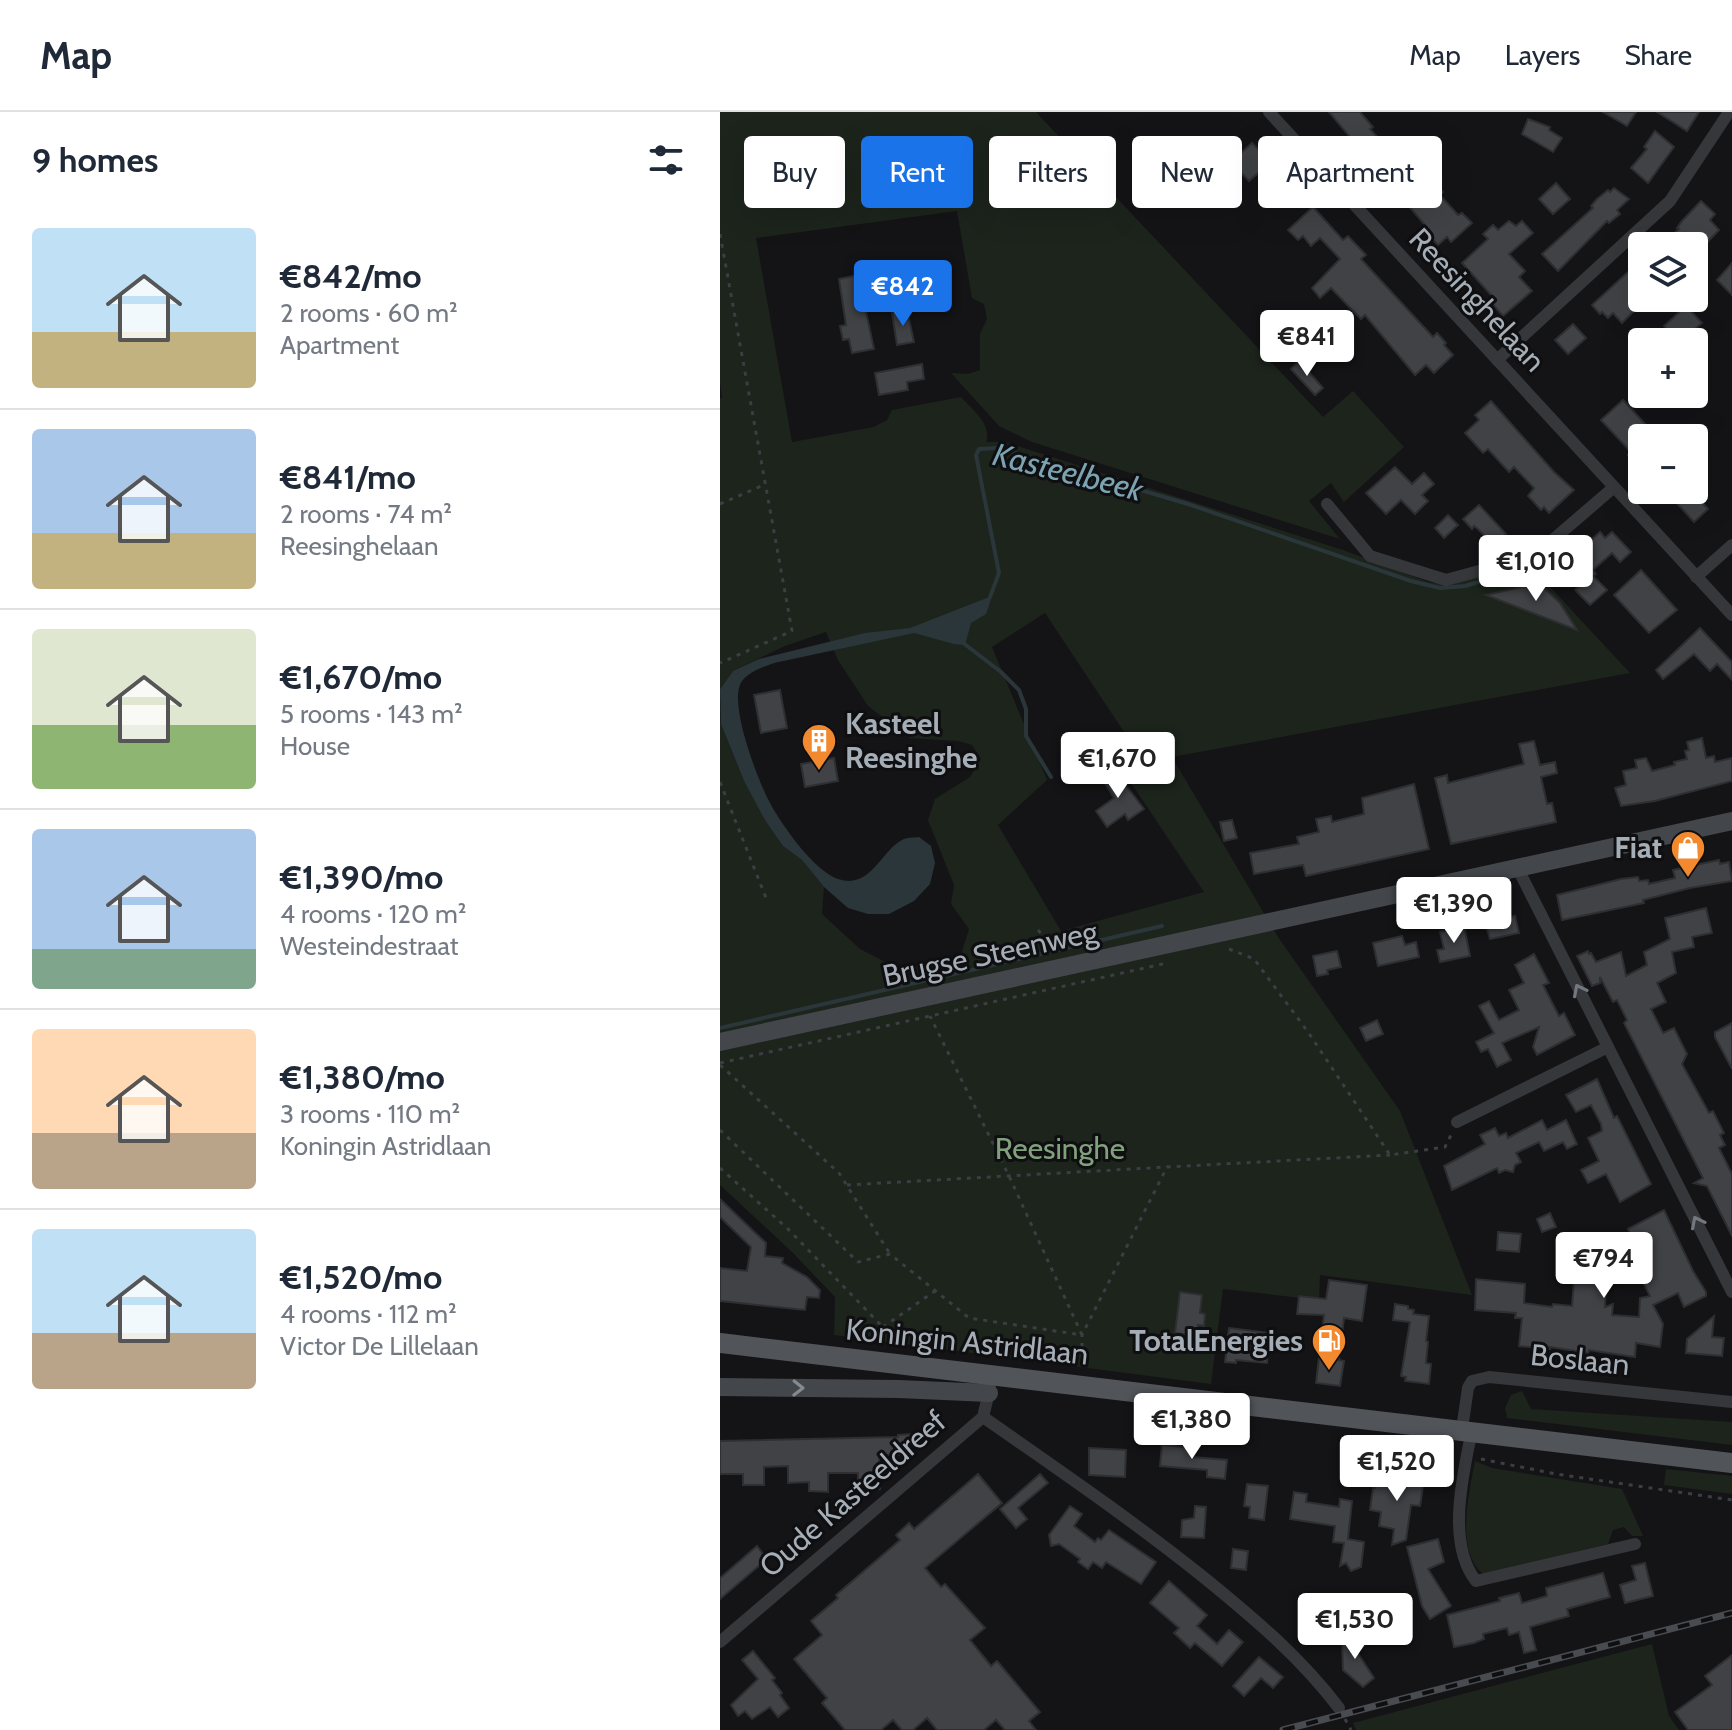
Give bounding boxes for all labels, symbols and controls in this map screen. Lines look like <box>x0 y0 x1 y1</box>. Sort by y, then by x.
text: Map <box>40 32 112 79</box>
text: Map <box>1409 38 1461 72</box>
text: Layers <box>1505 38 1580 72</box>
text: Share <box>1624 38 1692 72</box>
chip: Buy <box>744 136 845 208</box>
chip: Rent <box>861 136 973 208</box>
chip: Filters <box>989 136 1116 208</box>
chip: New <box>1132 136 1242 208</box>
chip: Apartment <box>1258 136 1442 208</box>
icon: filters <box>644 138 688 182</box>
text: 9 homes <box>32 139 158 181</box>
street label: Reesinghelaan <box>1401 220 1553 379</box>
map controls <box>1628 232 1708 504</box>
button: layers <box>1628 232 1708 312</box>
text: €842/mo <box>280 255 422 297</box>
icon: home <box>96 260 192 356</box>
pin: €842 <box>856 260 950 328</box>
text: €842 <box>872 270 934 302</box>
text: 2 rooms · 60 m² <box>280 297 458 329</box>
pin: €841 <box>1260 310 1354 378</box>
text: €841 <box>1278 320 1336 352</box>
button: + <box>1628 328 1708 408</box>
text: Apartment <box>280 329 399 361</box>
button: − <box>1628 424 1708 504</box>
water label: Kasteelbeek <box>989 434 1148 509</box>
text: €841/mo <box>280 456 416 498</box>
icon: home <box>96 461 192 557</box>
text: 2 rooms · 74 m² <box>280 498 452 530</box>
text: Reesinghelaan <box>280 530 439 562</box>
pin: €1,010 <box>1471 535 1601 603</box>
text: €1,010 <box>1497 545 1575 577</box>
text: €1,670/mo <box>280 656 442 698</box>
icon: home <box>96 661 192 757</box>
text: 5 rooms · 143 m² <box>280 698 463 730</box>
place label: Kasteel Reesinghe <box>845 705 978 776</box>
building icon: Kasteel Reesinghe <box>800 722 838 772</box>
text: House <box>280 730 350 762</box>
pin: €1,670 <box>1053 732 1183 800</box>
text: €1,670 <box>1079 742 1157 774</box>
place label: Fiat <box>1614 829 1662 866</box>
shop icon: Fiat <box>1669 829 1707 879</box>
text: €1,390/mo <box>280 856 443 898</box>
icon: home <box>96 861 192 957</box>
pin: €1,390 <box>1389 877 1519 945</box>
text: €1,390 <box>1414 887 1494 919</box>
text: 4 rooms · 120 m² <box>280 898 466 930</box>
street label: Brugse Steenweg <box>879 912 1102 994</box>
text: Westeindestraat <box>280 930 458 962</box>
one-way arrow <box>1573 984 1589 999</box>
text: €1,380/mo <box>280 1056 445 1098</box>
icon: home <box>96 1061 192 1157</box>
text: 3 rooms · 110 m² <box>280 1098 460 1130</box>
text: Koningin Astridlaan <box>280 1130 491 1162</box>
park label: Reesinghe <box>995 1130 1125 1167</box>
one-way arrow <box>1691 1216 1706 1231</box>
pin: €794 <box>1557 1232 1651 1300</box>
text: €794 <box>1574 1242 1634 1274</box>
text: €1,520/mo <box>280 1256 442 1298</box>
icon: home <box>96 1261 192 1357</box>
text: 4 rooms · 112 m² <box>280 1298 457 1330</box>
street label: Koningin Astridlaan <box>844 1310 1090 1373</box>
place label: TotalEnergies <box>1129 1322 1303 1359</box>
fuel station icon: TotalEnergies <box>1310 1322 1348 1372</box>
text: Victor De Lillelaan <box>280 1330 479 1362</box>
street label: Boslaan <box>1529 1336 1631 1383</box>
one-way arrow <box>792 1379 805 1397</box>
pin: €1,380 <box>1127 1393 1257 1461</box>
street label: Oude Kasteeldreef <box>752 1402 954 1585</box>
text: €1,380 <box>1152 1403 1232 1435</box>
pin: €1,520 <box>1332 1435 1462 1503</box>
text: €1,520 <box>1358 1445 1436 1477</box>
pin: €1,530 <box>1290 1593 1420 1661</box>
text: €1,530 <box>1316 1603 1394 1635</box>

